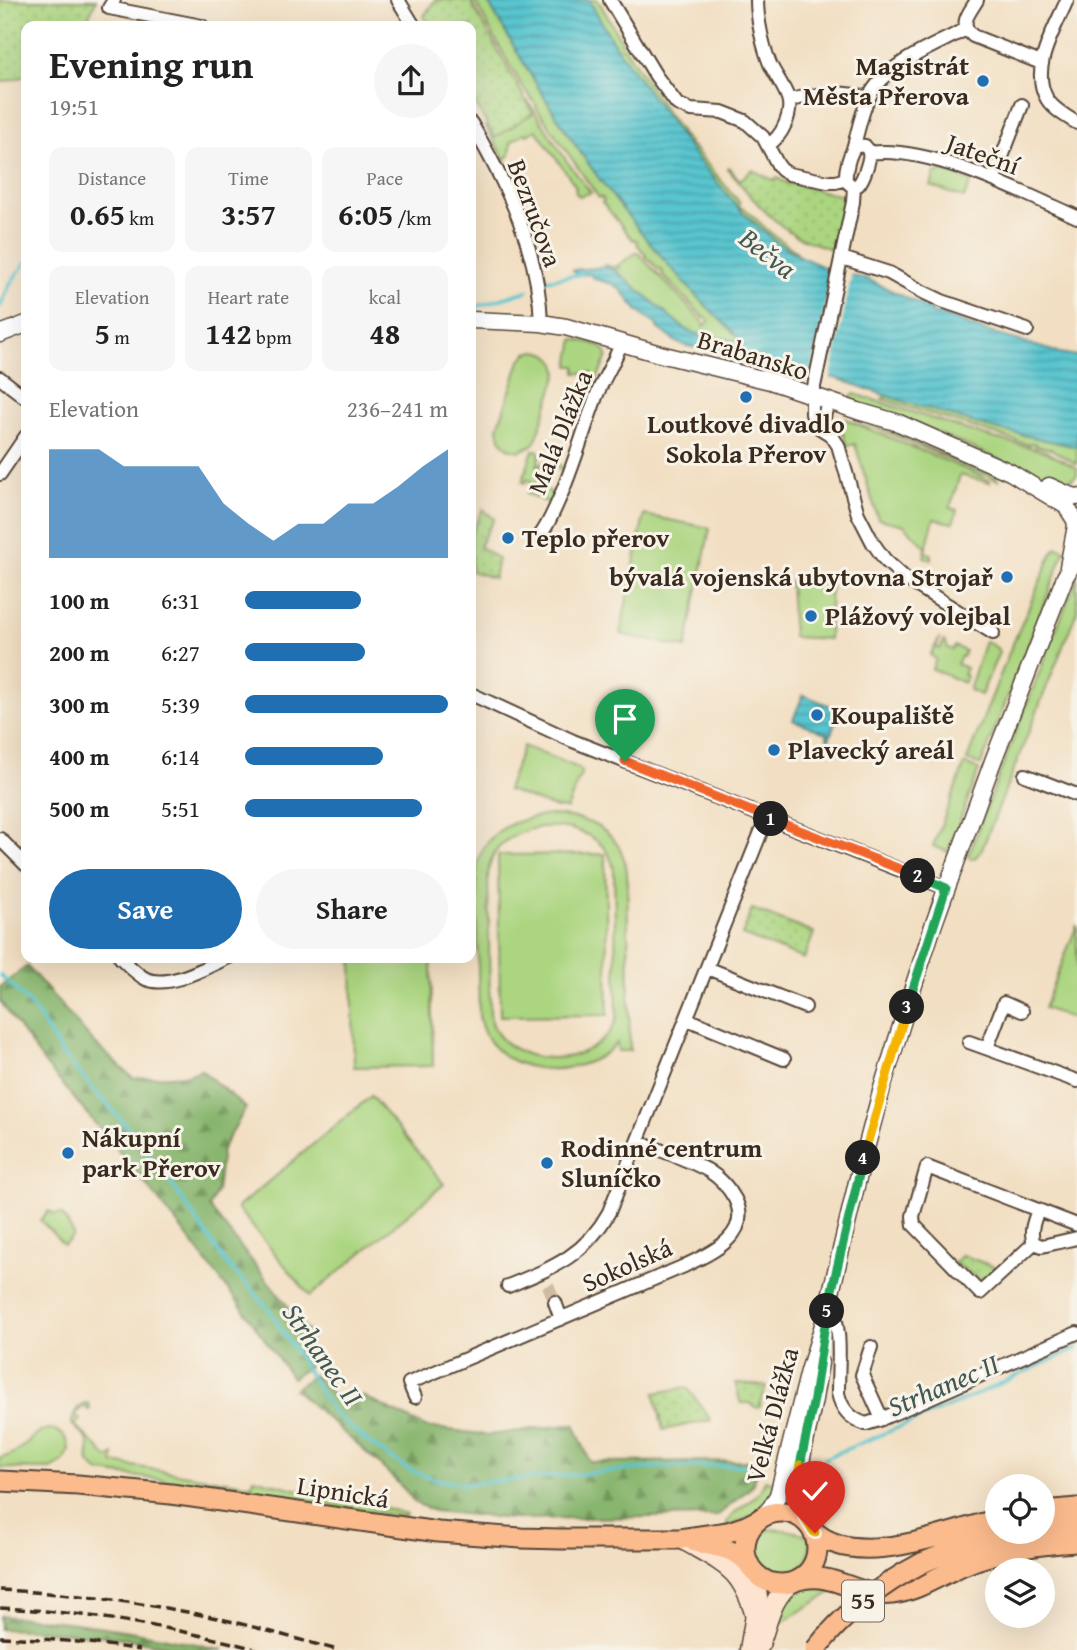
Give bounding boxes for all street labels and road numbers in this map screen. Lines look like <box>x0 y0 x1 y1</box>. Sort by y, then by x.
street label: Jateční <box>938 121 1026 185</box>
street label: Bezručova <box>498 153 573 273</box>
street label: Brabansko <box>693 319 813 390</box>
street label: Malá Dlážka <box>517 363 602 500</box>
street label: Sokolská <box>575 1227 679 1302</box>
street label: Velká Dlážka <box>735 1342 808 1487</box>
street label: Lipnická <box>294 1465 393 1518</box>
road number: 55 <box>842 1581 884 1622</box>

